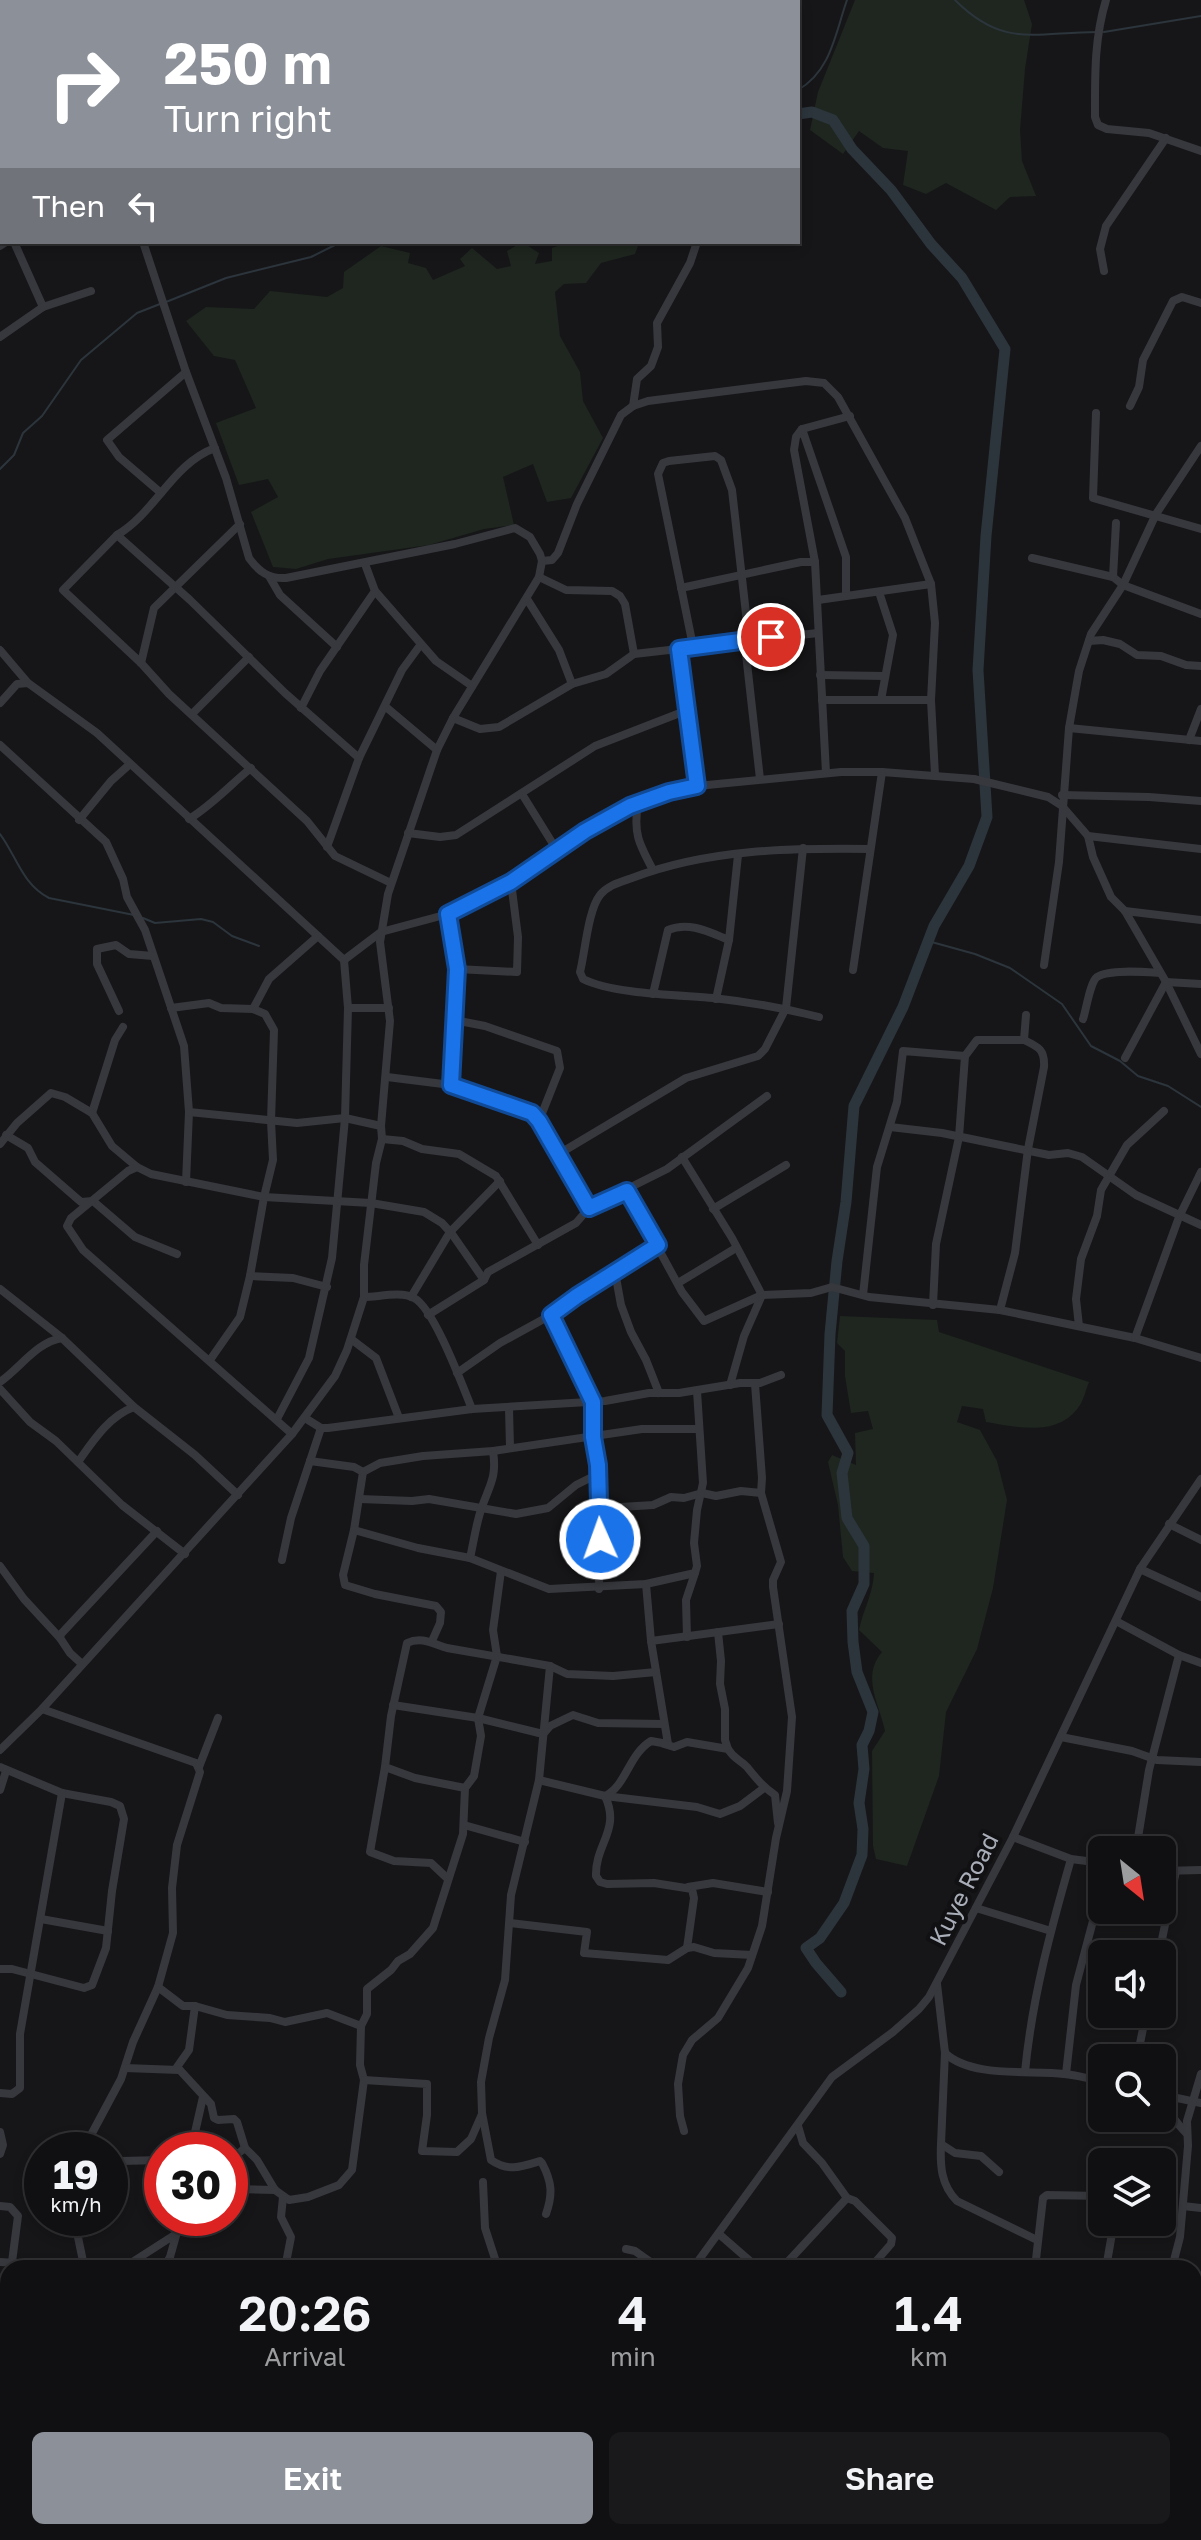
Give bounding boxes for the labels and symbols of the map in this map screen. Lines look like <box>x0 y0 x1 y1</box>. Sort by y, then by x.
pin <box>737 603 805 671</box>
position arrow <box>558 1497 642 1581</box>
street label: Kuye Road <box>922 1828 1004 1950</box>
north arrow <box>1088 1836 1176 1924</box>
speed limit sign: 30 <box>144 2132 248 2236</box>

